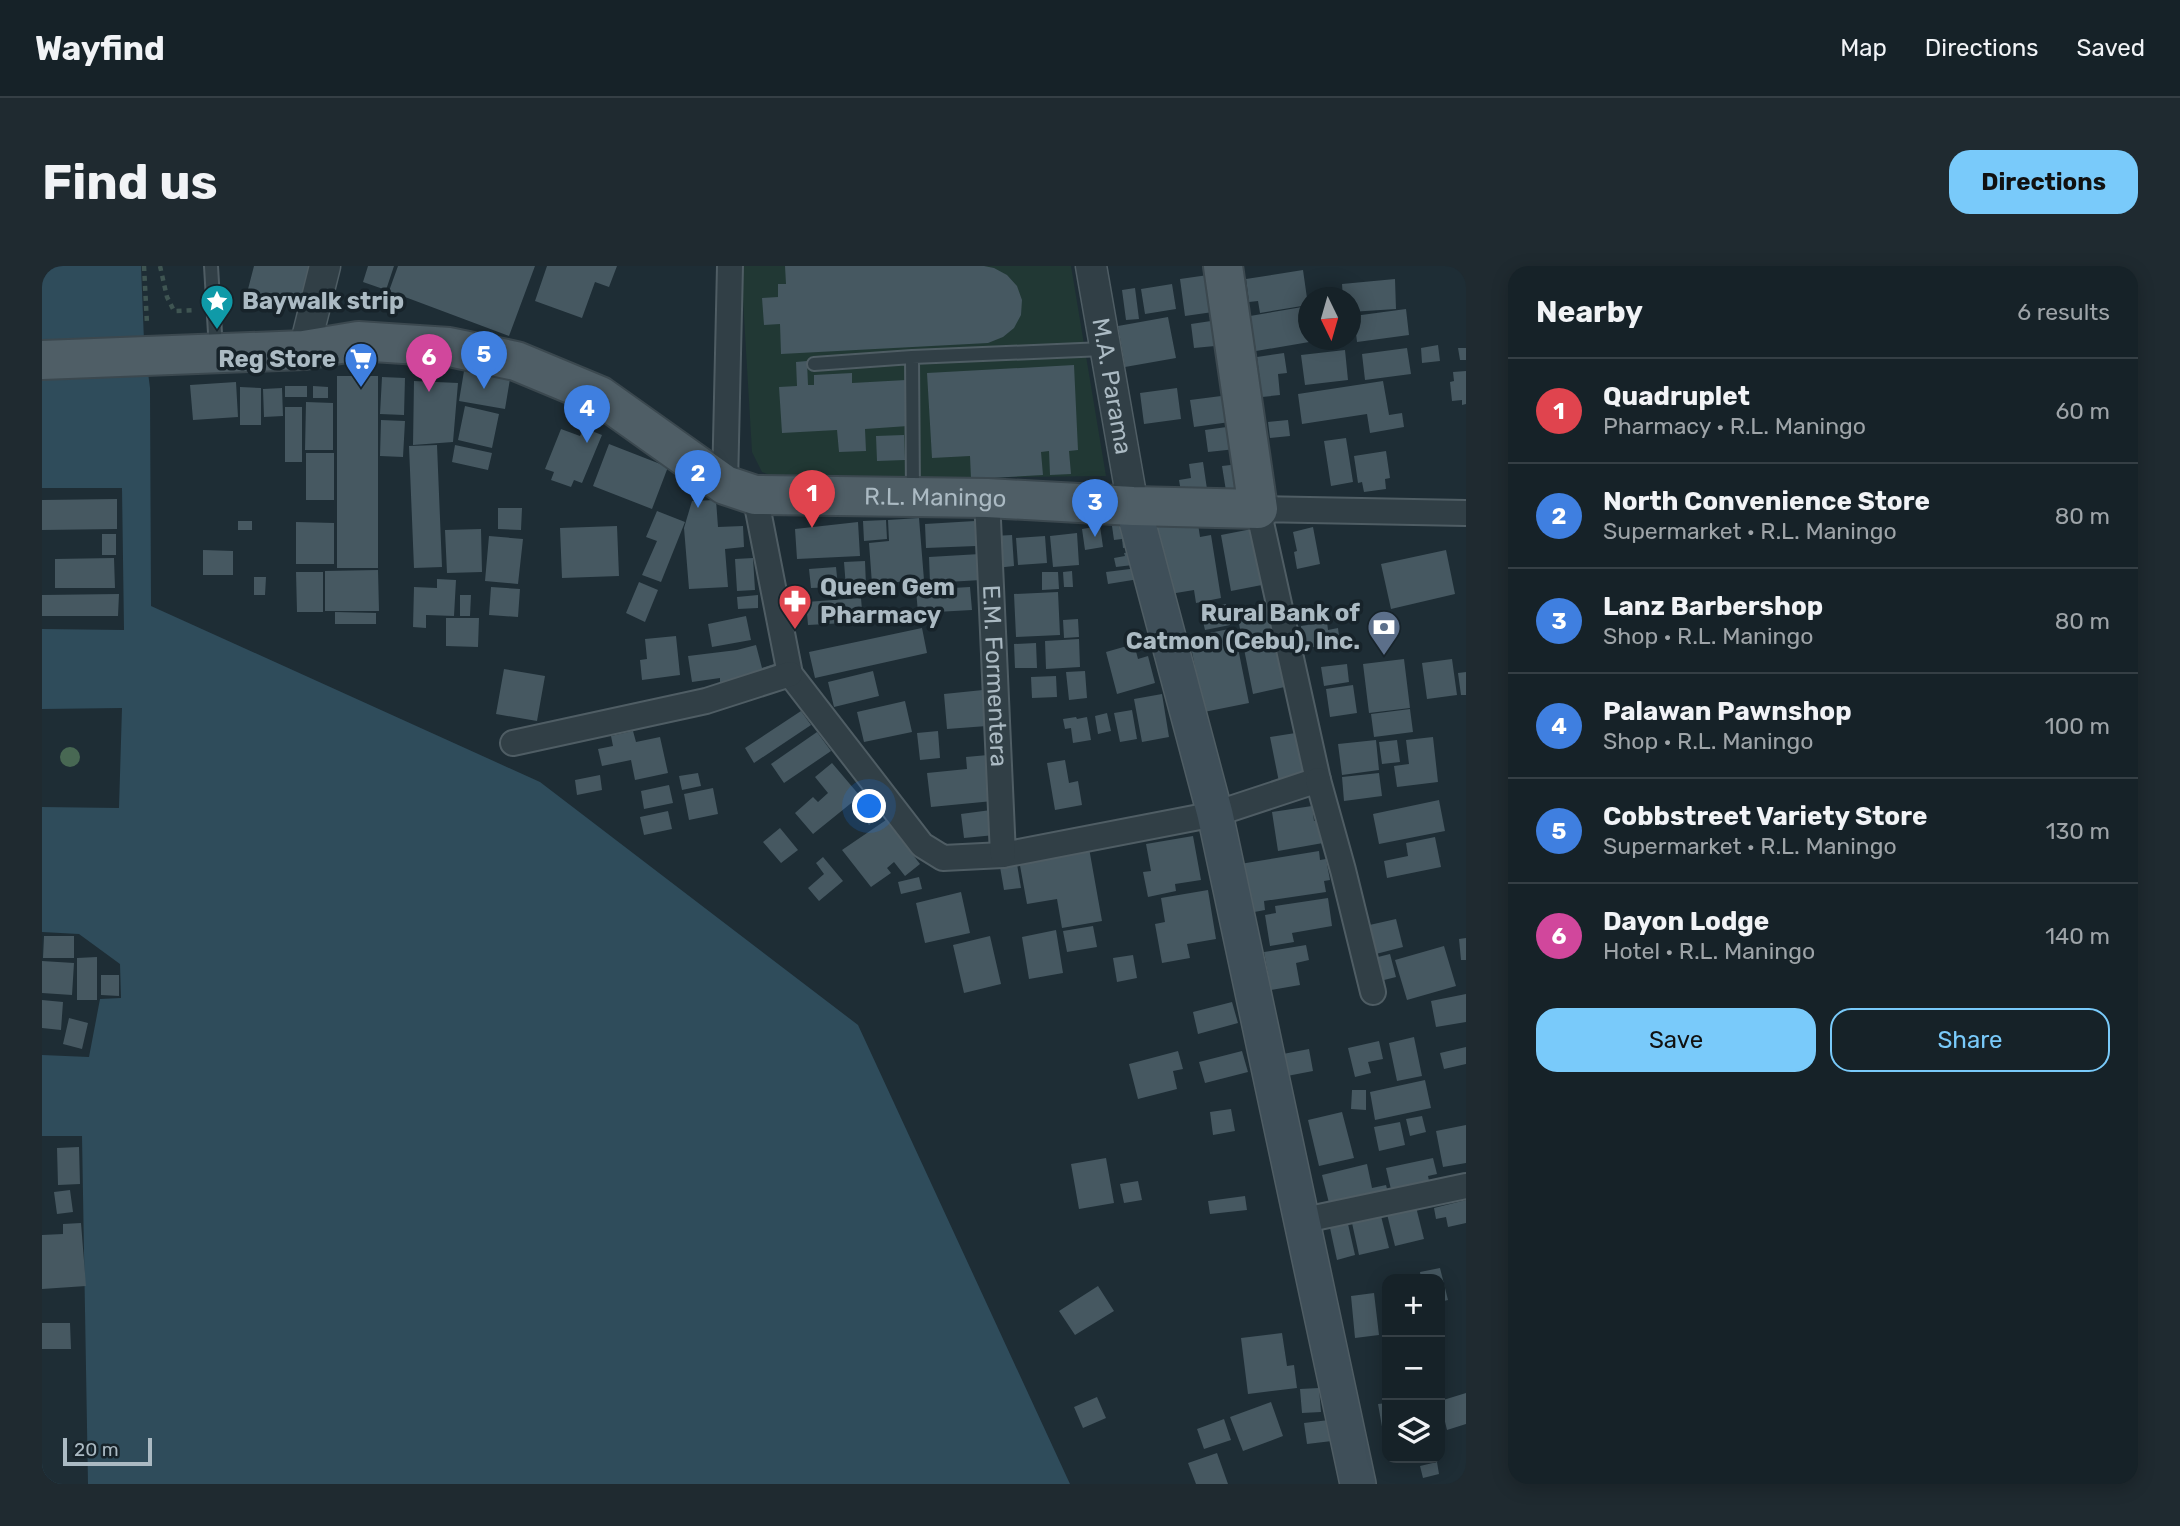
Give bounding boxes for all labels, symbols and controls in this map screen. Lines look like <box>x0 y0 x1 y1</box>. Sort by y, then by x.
text: Wayfind <box>35 29 165 68</box>
text: Map <box>1840 34 1887 62</box>
text: Directions <box>1925 34 2038 62</box>
text: Saved <box>2076 34 2145 62</box>
button: Directions <box>1949 150 2138 214</box>
text: Find us <box>42 153 218 211</box>
place icon: Baywalk strip <box>198 282 236 331</box>
place label: Baywalk strip <box>242 287 404 315</box>
north arrow <box>1298 287 1361 350</box>
text: Nearby <box>1536 294 1643 330</box>
text: 6 results <box>2017 298 2110 326</box>
street label: M.A. Parama <box>1086 316 1138 457</box>
pin: 5 <box>461 331 507 389</box>
pin: 6 <box>406 334 452 392</box>
supermarket icon: Reg Store <box>342 340 380 389</box>
place label: Reg Store <box>218 345 336 373</box>
text: Quadruplet <box>1603 381 1750 412</box>
pin: 4 <box>564 385 610 443</box>
text: 1 <box>1553 397 1565 425</box>
text: 60 m <box>2055 397 2110 425</box>
text: Pharmacy · R.L. Maningo <box>1603 412 1866 440</box>
pin: 2 <box>675 450 721 508</box>
pin: 1 <box>789 470 835 528</box>
pin: 3 <box>1072 479 1118 537</box>
street label: R.L. Maningo <box>864 482 1007 513</box>
text: North Convenience Store <box>1603 486 1930 517</box>
text: 2 <box>1552 502 1566 530</box>
text: 80 m <box>2055 502 2110 530</box>
text: Supermarket · R.L. Maningo <box>1603 517 1897 545</box>
place label: Queen Gem Pharmacy <box>820 573 955 629</box>
pharmacy icon: Queen Gem Pharmacy <box>776 582 814 631</box>
street label: E.M. Formentera <box>977 584 1013 767</box>
text: Lanz Barbershop <box>1603 591 1823 622</box>
place label: Rural Bank of Catmon (Cebu), Inc. <box>1126 599 1360 655</box>
text: 3 <box>1551 607 1567 635</box>
text: 80 m <box>2055 607 2110 635</box>
bank icon: Rural Bank of Catmon (Cebu), Inc. <box>1365 608 1403 657</box>
text: Shop · R.L. Maningo <box>1603 622 1814 650</box>
text: Palawan Pawnshop <box>1603 696 1852 727</box>
text: 4 <box>1551 712 1567 740</box>
text: 100 m <box>2045 712 2110 740</box>
text: Shop · R.L. Maningo <box>1603 727 1814 755</box>
your location <box>852 789 886 823</box>
text: Cobbstreet Variety Store <box>1603 801 1927 832</box>
text: 5 <box>1552 817 1566 845</box>
text: 130 m <box>2046 817 2110 845</box>
text: Supermarket · R.L. Maningo <box>1603 832 1897 860</box>
text: Dayon Lodge <box>1603 906 1769 937</box>
text: 6 <box>1552 922 1566 950</box>
text: 140 m <box>2045 922 2110 950</box>
text: Hotel · R.L. Maningo <box>1603 937 1815 965</box>
button: Save <box>1536 1008 1816 1072</box>
button: Share <box>1830 1008 2110 1072</box>
map controls <box>1382 1274 1445 1463</box>
button: + <box>1382 1274 1445 1337</box>
button: − <box>1382 1337 1445 1400</box>
button: layers <box>1382 1400 1445 1463</box>
scale bar <box>63 1435 152 1467</box>
text: 20 m <box>74 1438 119 1461</box>

